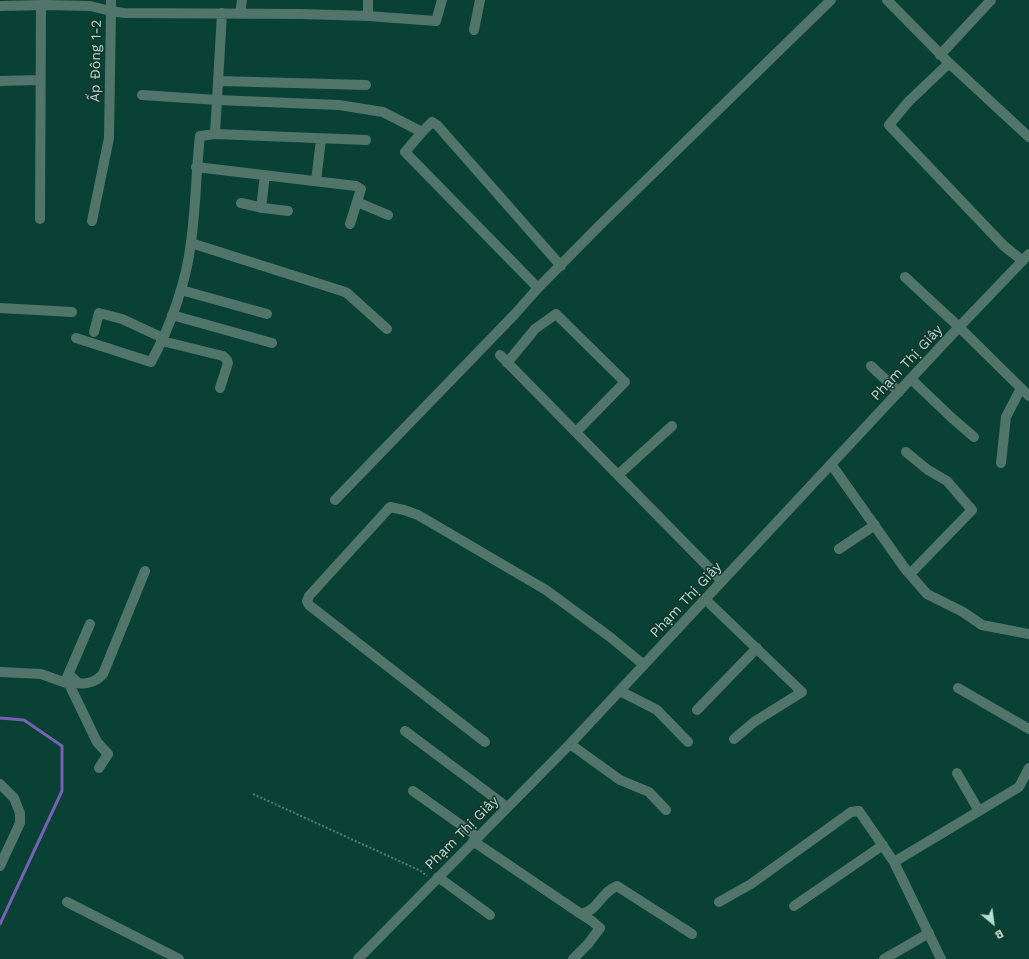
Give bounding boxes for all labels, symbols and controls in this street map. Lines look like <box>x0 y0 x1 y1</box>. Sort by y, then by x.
street label: Ấp Đông 1-2 <box>87 20 105 102</box>
street label: Phạm Thị Giây <box>868 322 946 404</box>
street label: Phạm Thị Giây <box>647 559 725 641</box>
street label: Phạm Thị Giây <box>422 793 502 873</box>
north arrow <box>973 903 1013 943</box>
text: B <box>993 926 1006 941</box>

